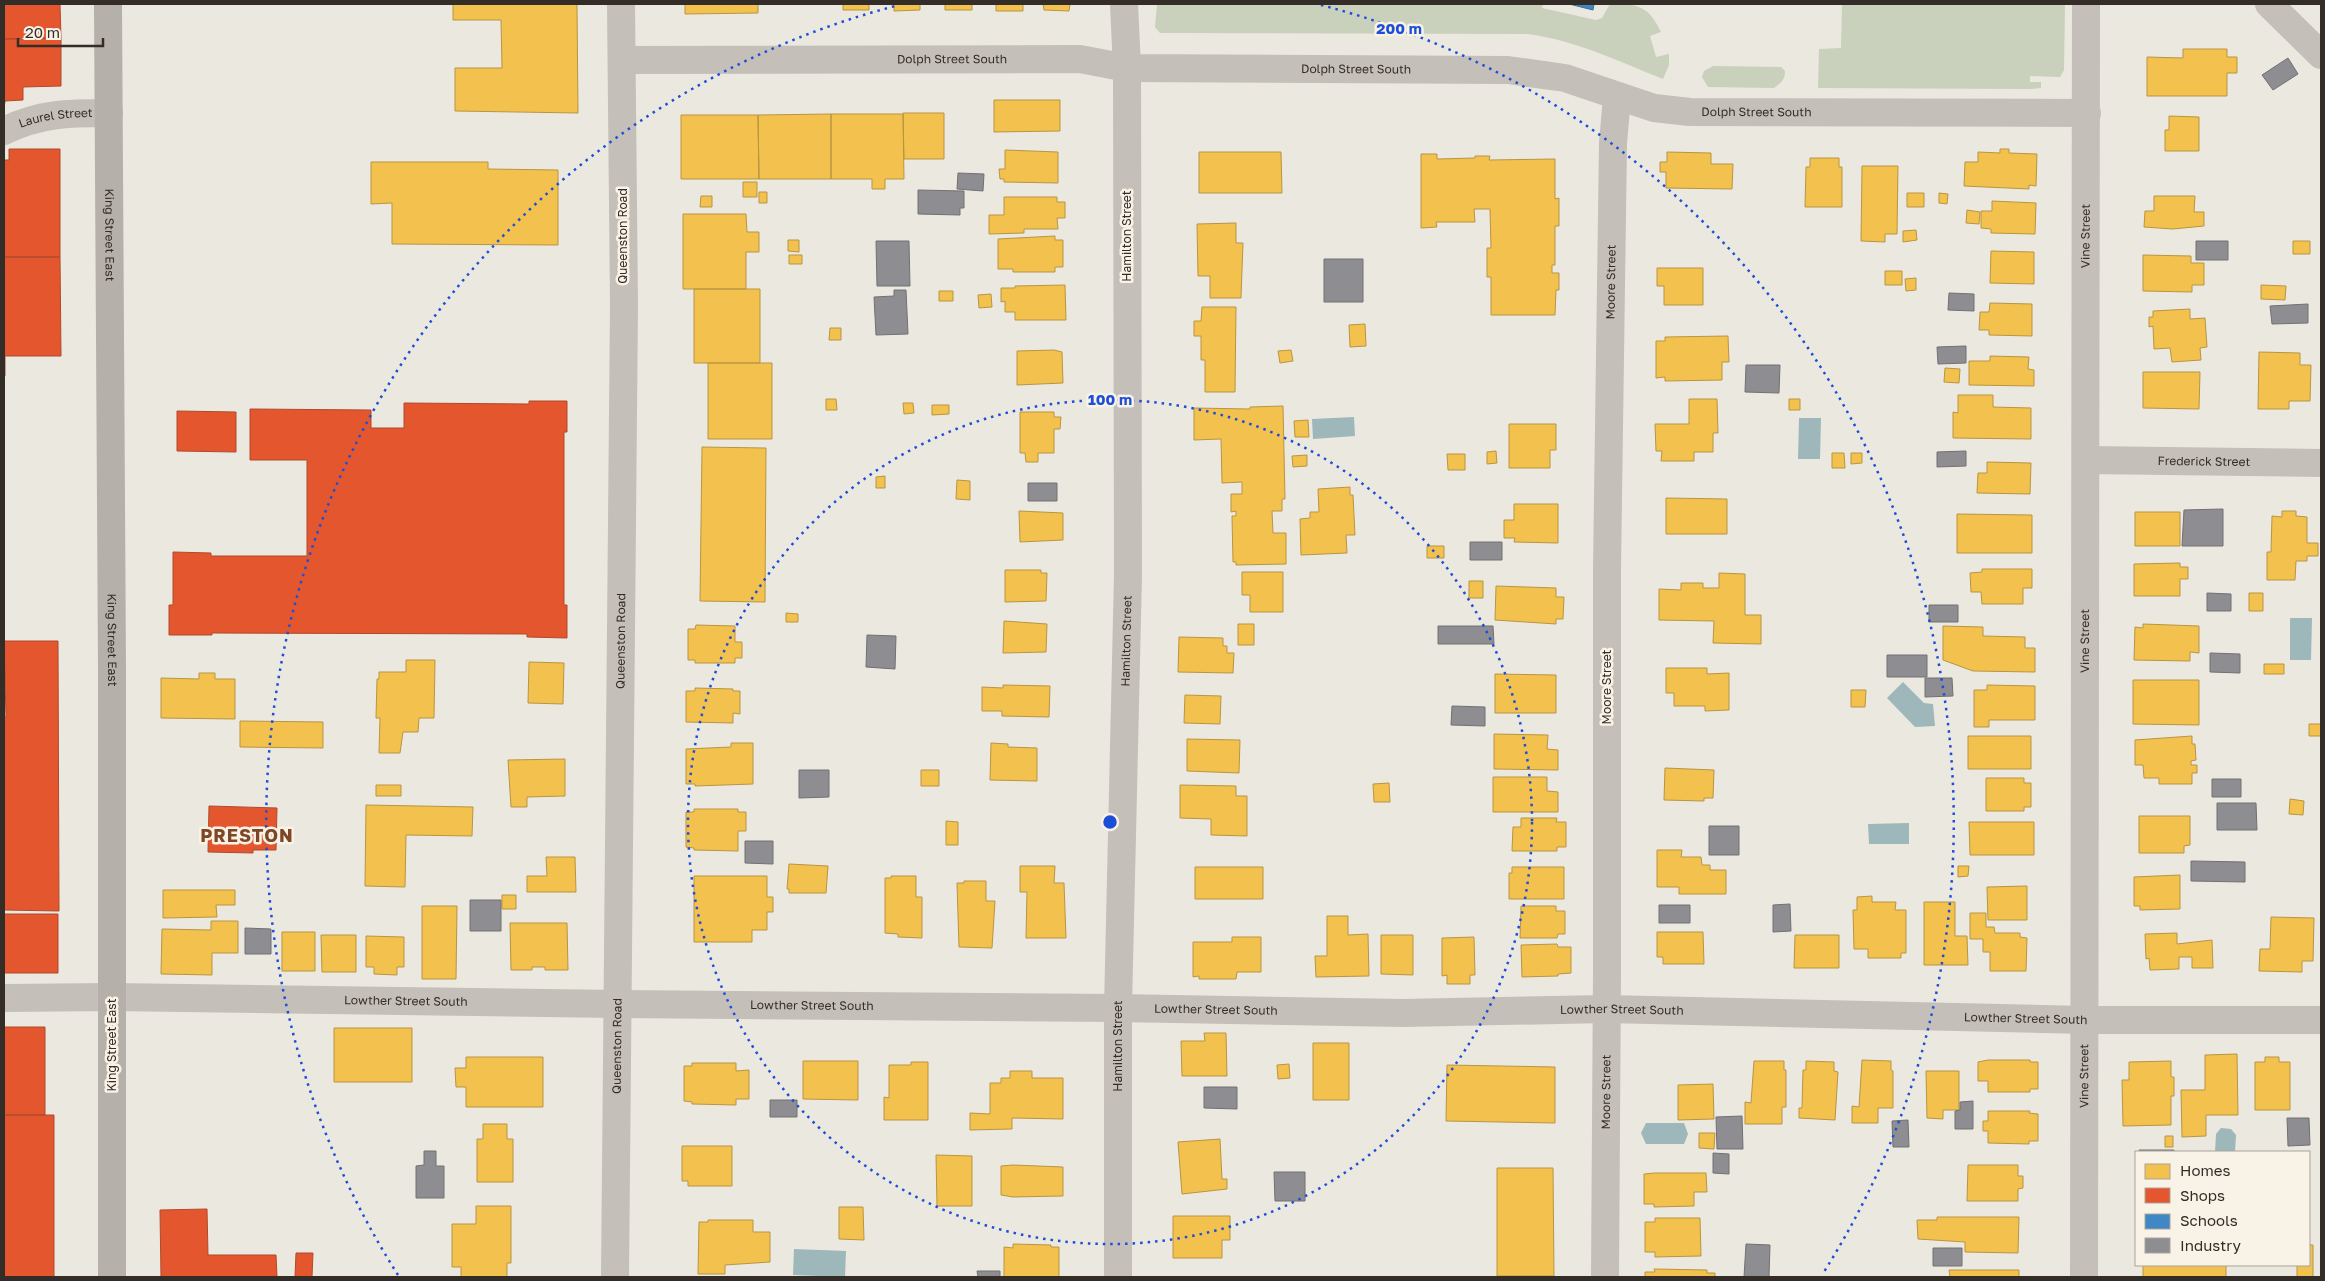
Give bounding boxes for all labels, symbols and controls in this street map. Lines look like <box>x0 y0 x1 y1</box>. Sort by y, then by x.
scale bar <box>18 15 102 47</box>
text: 200 m <box>1376 19 1422 37</box>
text: 20 m <box>25 23 60 41</box>
street label: Dolph Street South <box>897 51 1007 66</box>
street label: Dolph Street South <box>1301 61 1411 76</box>
street label: Dolph Street South <box>1701 104 1812 119</box>
street label: Laurel Street <box>16 105 93 131</box>
street label: King Street East <box>102 188 118 282</box>
street label: Queenston Road <box>615 188 630 284</box>
street label: Hamilton Street <box>1119 190 1134 282</box>
street label: Vine Street <box>2078 204 2093 268</box>
street label: Moore Street <box>1603 244 1619 320</box>
text: 100 m <box>1088 390 1132 408</box>
street label: Frederick Street <box>2157 453 2251 469</box>
street label: King Street East <box>105 593 120 687</box>
street label: Queenston Road <box>612 593 628 689</box>
street label: Hamilton Street <box>1117 595 1135 687</box>
street label: Vine Street <box>2077 609 2092 673</box>
street label: Moore Street <box>1599 649 1614 724</box>
centre of rings <box>1101 813 1119 831</box>
district label: PRESTON <box>200 824 294 846</box>
street label: Lowther Street South <box>344 992 468 1009</box>
street label: Lowther Street South <box>750 997 874 1013</box>
street label: King Street East <box>104 998 119 1091</box>
street label: Queenston Road <box>609 998 625 1094</box>
street label: Hamilton Street <box>1110 1000 1125 1092</box>
street label: Lowther Street South <box>1154 1001 1278 1018</box>
street label: Lowther Street South <box>1560 1001 1684 1018</box>
street label: Lowther Street South <box>1964 1009 2088 1027</box>
street label: Vine Street <box>2076 1044 2091 1108</box>
street label: Moore Street <box>1598 1054 1613 1129</box>
legend <box>2135 1151 2310 1266</box>
text: Homes <box>2180 1161 2230 1179</box>
text: Shops <box>2180 1186 2225 1204</box>
text: Schools <box>2180 1211 2238 1229</box>
text: Industry <box>2180 1236 2241 1254</box>

